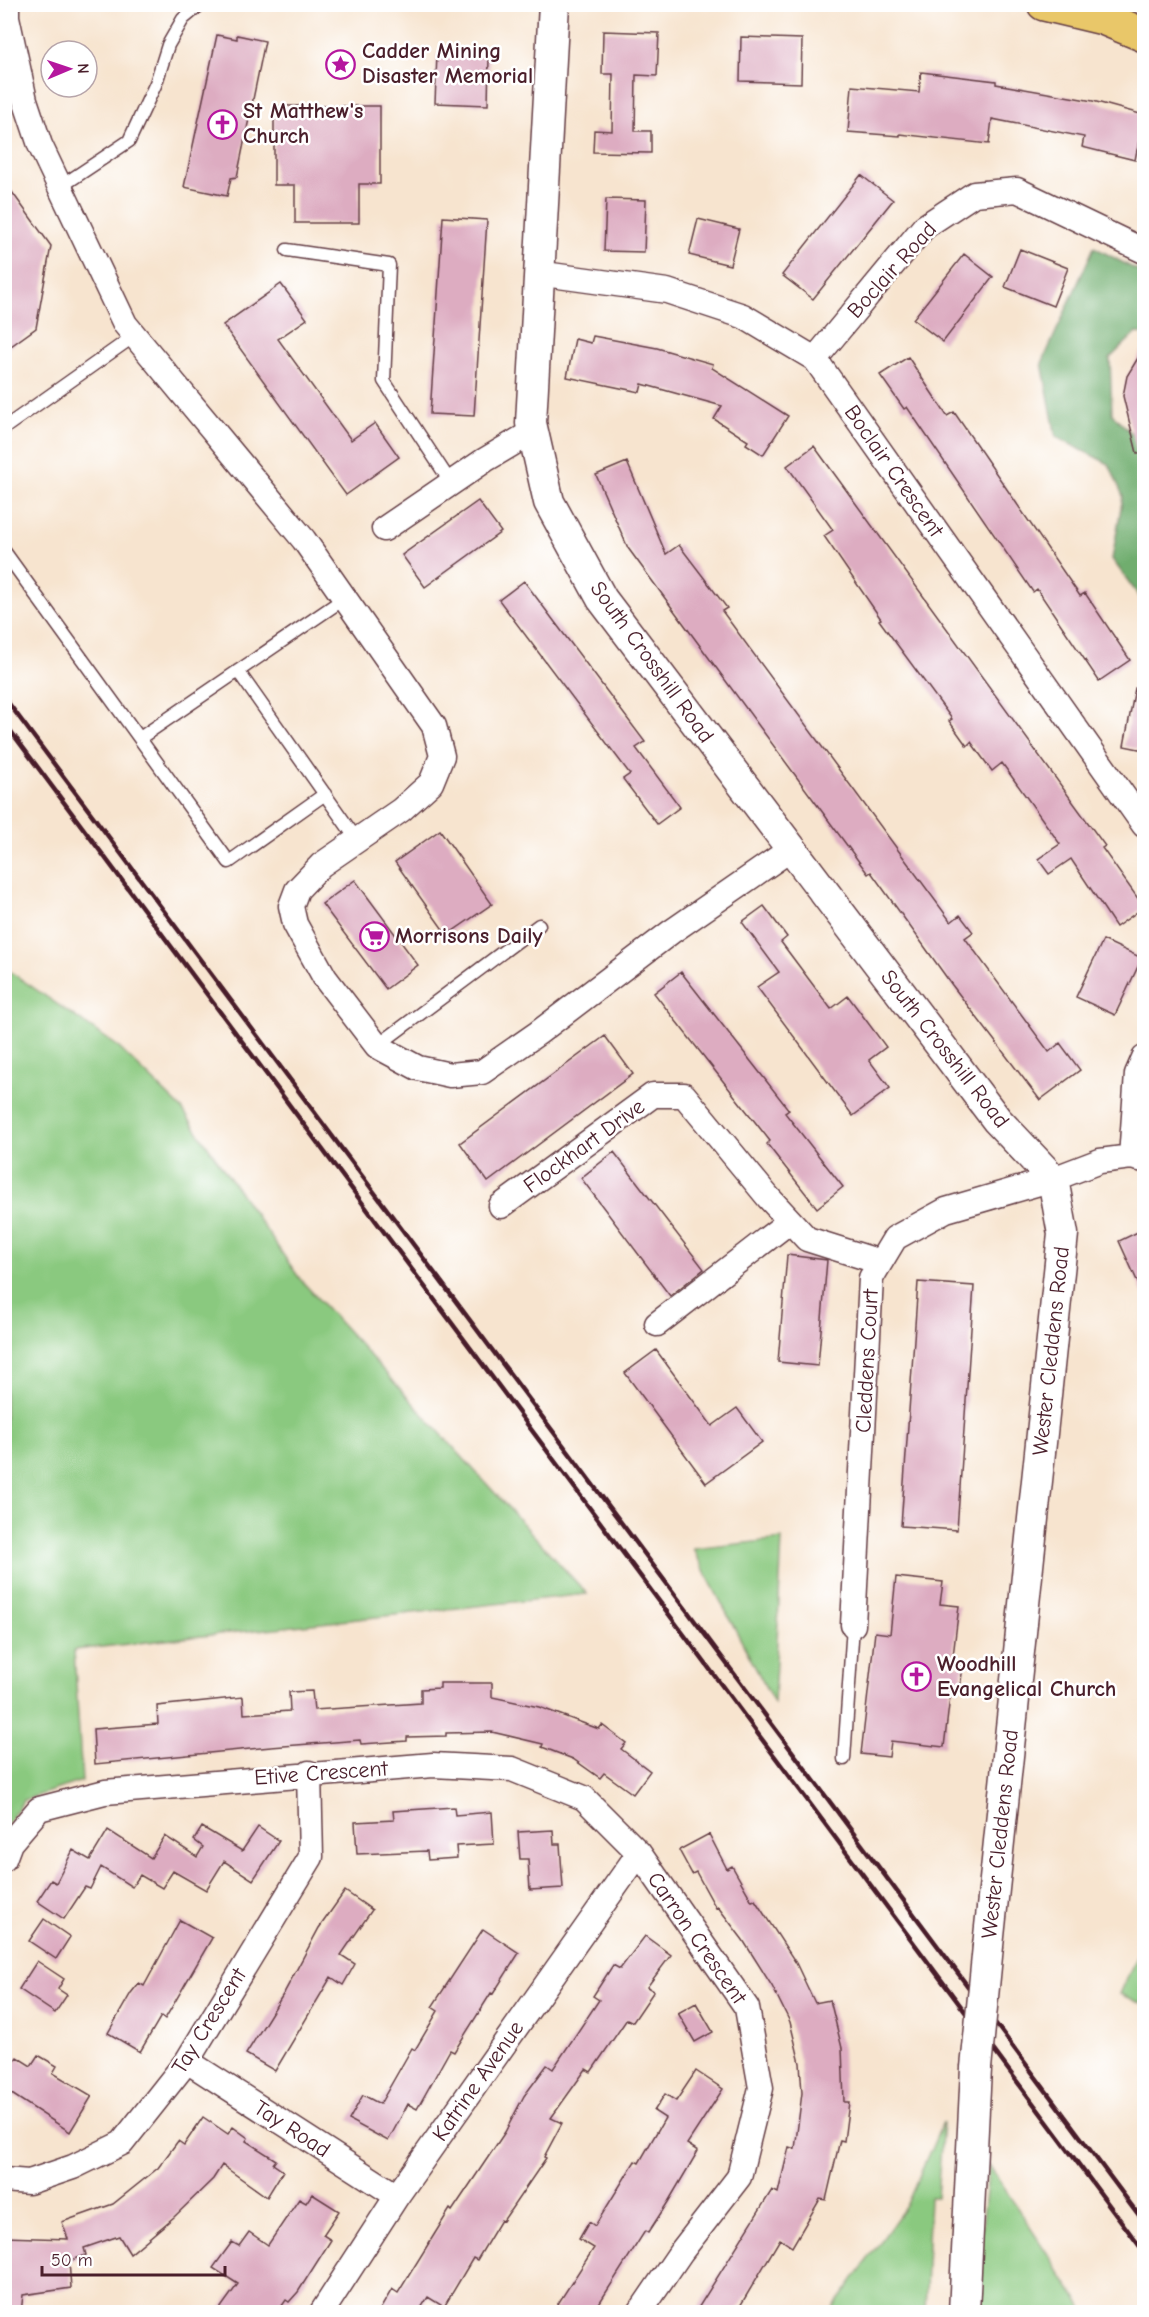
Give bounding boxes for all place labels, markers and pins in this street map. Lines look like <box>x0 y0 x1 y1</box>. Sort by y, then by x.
place label: Cadder Mining Disaster Memorial <box>362 38 533 89</box>
place icon: Cadder Mining Disaster Memorial <box>325 48 357 80</box>
place label: St Matthew's Church <box>243 98 363 149</box>
church icon: St Matthew's Church <box>206 108 238 140</box>
supermarket icon: Morrisons Daily <box>358 920 390 952</box>
place label: Morrisons Daily <box>395 923 543 949</box>
place label: Woodhill Evangelical Church <box>937 1651 1116 1702</box>
church icon: Woodhill Evangelical Church <box>900 1661 932 1693</box>

